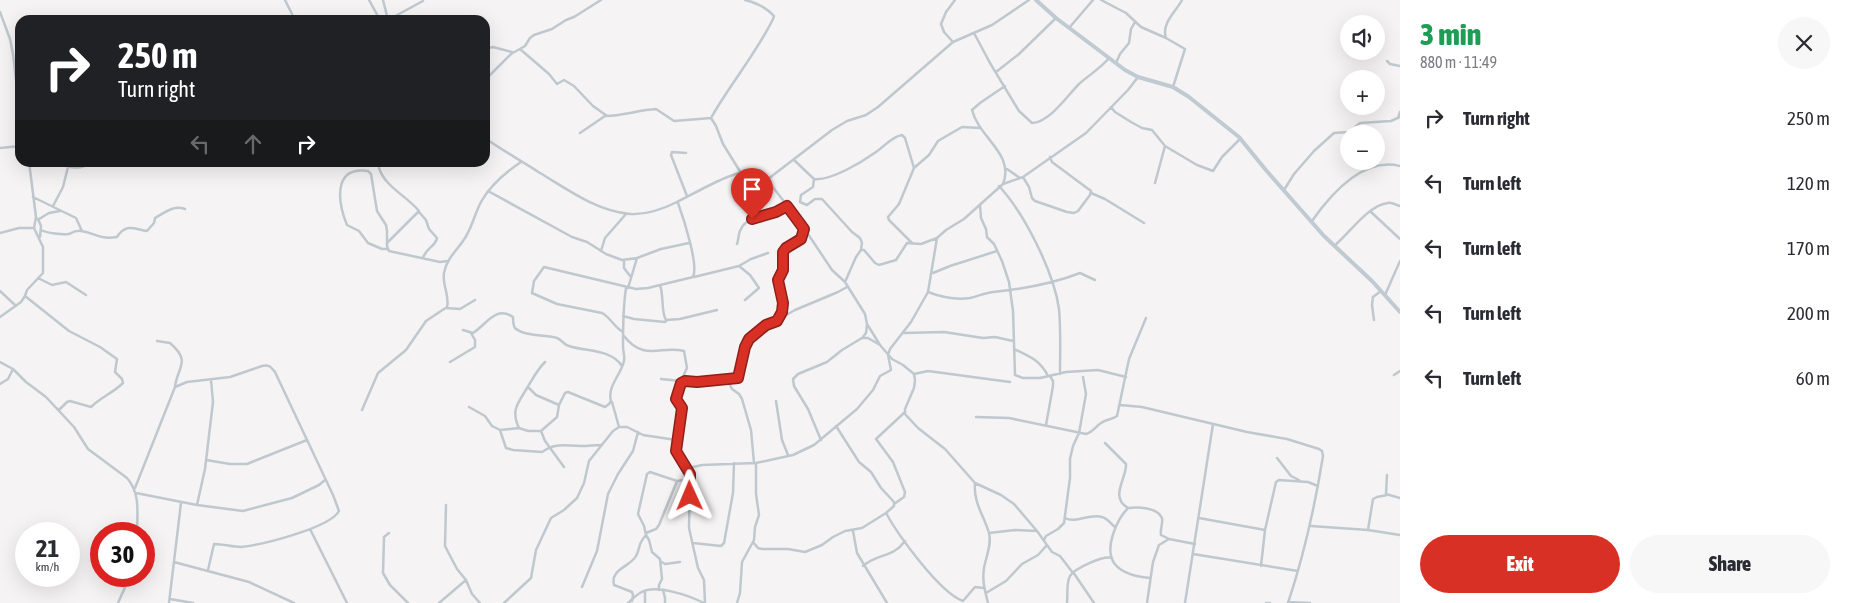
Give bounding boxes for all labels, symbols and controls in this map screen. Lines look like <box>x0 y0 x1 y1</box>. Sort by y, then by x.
map controls <box>1340 15 1385 170</box>
button: sound <box>1340 15 1385 60</box>
text: 3 min <box>1420 17 1481 51</box>
button: close <box>1778 17 1830 69</box>
icon: right <box>35 35 100 100</box>
text: 250 m <box>118 35 197 75</box>
text: 880 m · 11:49 <box>1420 53 1497 71</box>
button: + <box>1340 70 1385 115</box>
text: Turn right <box>118 76 195 102</box>
icon: right <box>1420 104 1448 132</box>
text: Turn right <box>1463 107 1530 129</box>
text: 250 m <box>1787 107 1830 129</box>
button: − <box>1340 125 1385 170</box>
icon: left <box>186 130 214 158</box>
icon: ahead <box>239 130 267 158</box>
icon: right <box>292 130 320 158</box>
pin <box>731 168 773 219</box>
icon: left <box>1420 169 1448 197</box>
text: Turn left <box>1463 172 1521 194</box>
text: 120 m <box>1787 172 1830 194</box>
icon: arrive <box>738 175 766 203</box>
icon: left <box>1420 234 1448 262</box>
text: Turn left <box>1463 237 1521 259</box>
text: 170 m <box>1787 237 1830 259</box>
icon: left <box>1420 299 1448 327</box>
text: Turn left <box>1463 302 1521 324</box>
text: 200 m <box>1787 302 1830 324</box>
icon: left <box>1420 364 1448 392</box>
text: Turn left <box>1463 367 1521 389</box>
text: 60 m <box>1796 367 1830 389</box>
position arrow <box>663 469 715 521</box>
speed limit sign: 30 <box>90 522 155 587</box>
text: 21 <box>36 534 59 562</box>
button: Exit <box>1420 535 1620 593</box>
button: Share <box>1630 535 1830 593</box>
text: km/h <box>36 560 59 574</box>

